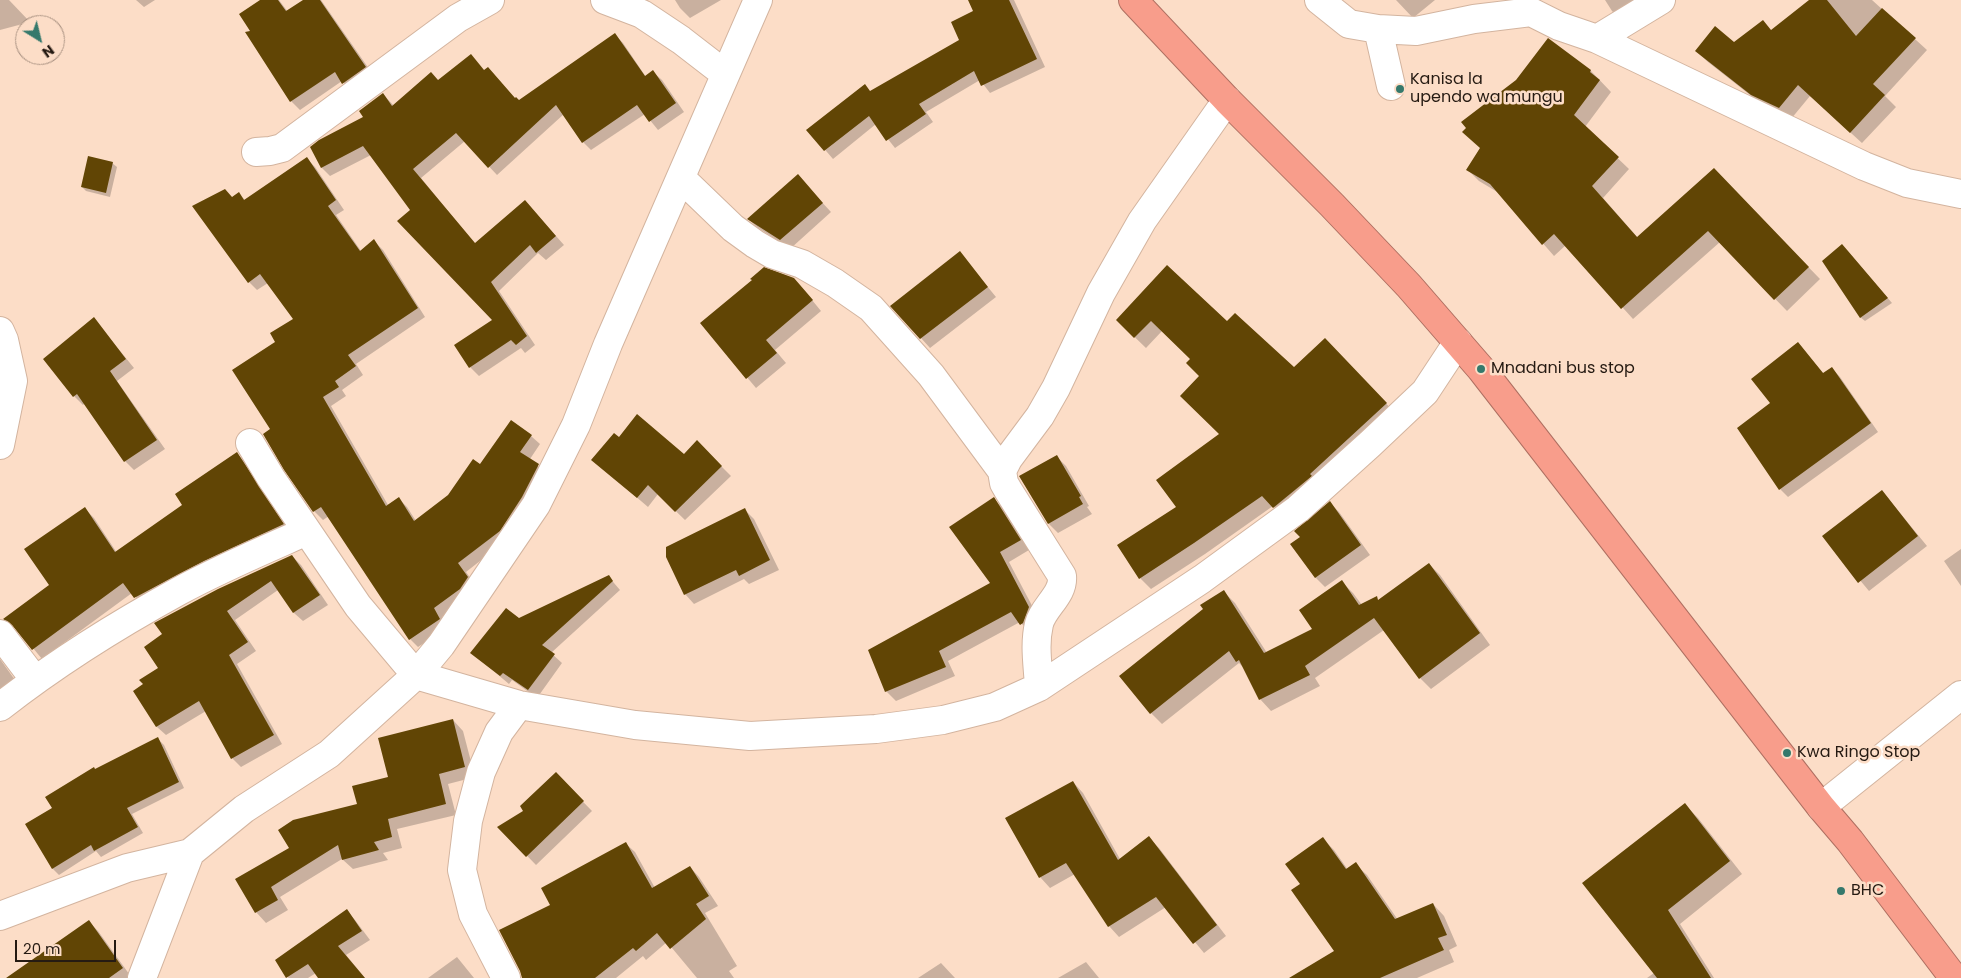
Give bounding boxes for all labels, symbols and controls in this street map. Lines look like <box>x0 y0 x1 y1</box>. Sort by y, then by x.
north arrow <box>15 15 65 65</box>
text: N <box>38 40 58 63</box>
place label: Kanisa la upendo wa mungu <box>1410 70 1563 108</box>
marker: Kanisa la upendo wa mungu <box>1394 83 1406 95</box>
place label: Mnadani bus stop <box>1491 359 1635 379</box>
marker: Mnadani bus stop <box>1475 363 1487 375</box>
place label: Kwa Ringo Stop <box>1797 743 1920 763</box>
marker: Kwa Ringo Stop <box>1781 747 1793 759</box>
place label: BHC <box>1851 881 1884 901</box>
marker: BHC <box>1835 885 1847 897</box>
scale bar <box>18 930 119 962</box>
text: 20 m <box>23 938 61 959</box>

